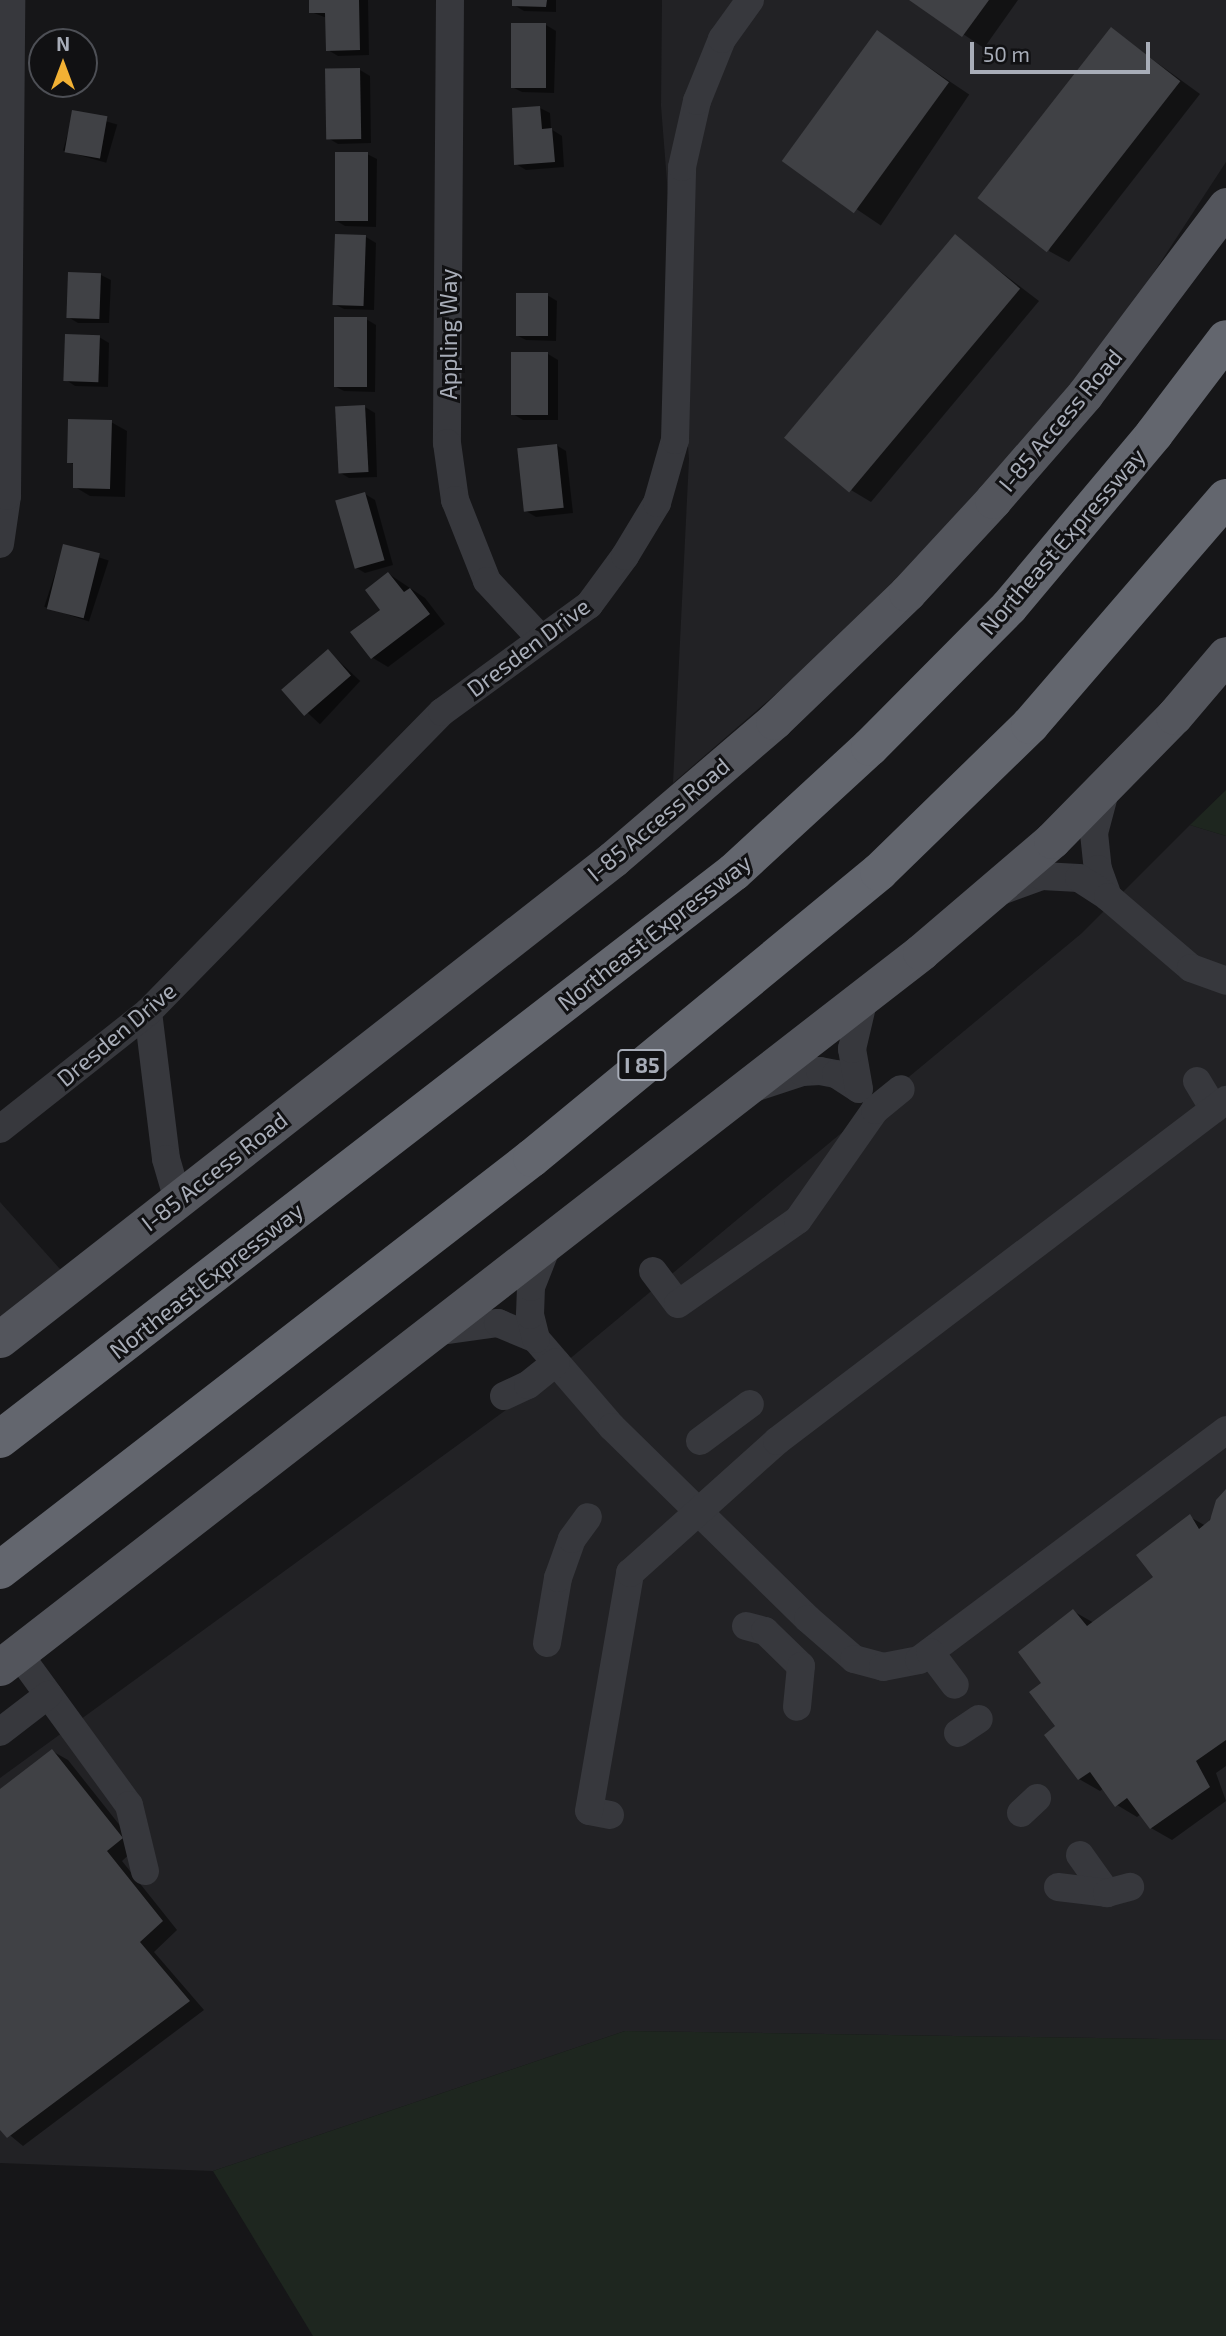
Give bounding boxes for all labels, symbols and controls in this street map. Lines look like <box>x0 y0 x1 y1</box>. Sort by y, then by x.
north arrow <box>28 28 98 98</box>
scale bar <box>974 28 1154 72</box>
text: N <box>56 32 70 55</box>
text: 50 m <box>983 41 1030 66</box>
street label: Appling Way <box>434 268 462 400</box>
street label: I-85 Access Road <box>992 343 1128 497</box>
street label: Northeast Expressway <box>974 442 1150 640</box>
street label: Dresden Drive <box>461 592 595 702</box>
street label: I-85 Access Road <box>581 751 735 887</box>
street label: Northeast Expressway <box>552 848 756 1016</box>
street label: Dresden Drive <box>51 976 181 1092</box>
road number: I 85 <box>616 1048 668 1082</box>
street label: I-85 Access Road <box>135 1105 293 1237</box>
street label: Northeast Expressway <box>104 1196 308 1364</box>

